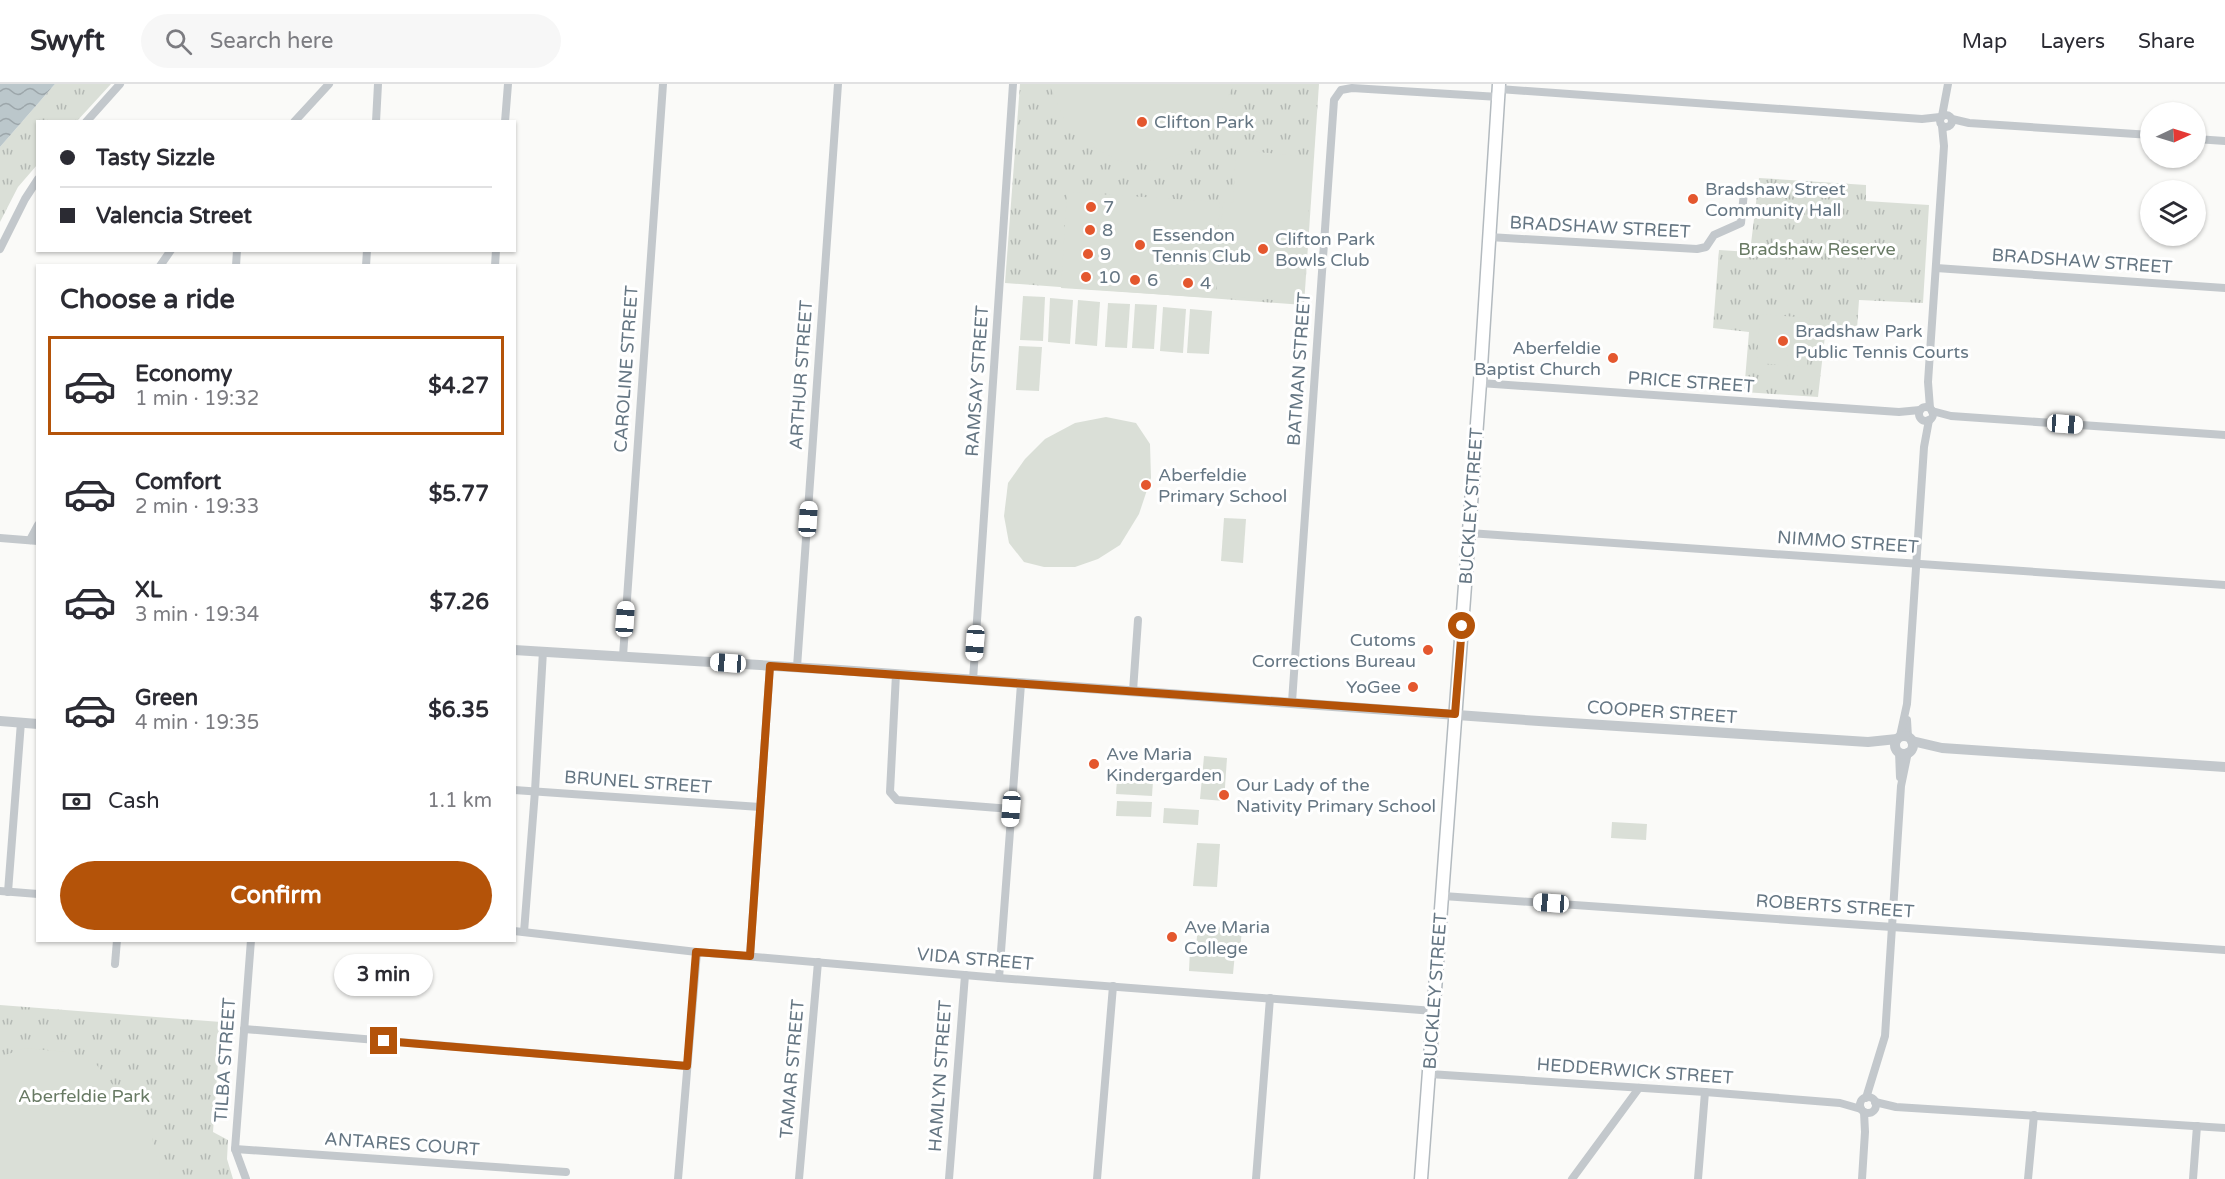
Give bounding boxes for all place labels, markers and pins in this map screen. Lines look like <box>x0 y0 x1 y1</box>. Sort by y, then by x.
place label: Clifton Park <box>1154 111 1254 133</box>
marker: Clifton Park <box>1135 115 1149 129</box>
place label: Bradshaw Street Community Hall <box>1705 178 1846 221</box>
marker: Bradshaw Street Community Hall <box>1686 192 1700 206</box>
place label: 7 <box>1103 196 1114 218</box>
marker: 7 <box>1084 200 1098 214</box>
place label: 8 <box>1102 219 1113 241</box>
marker: 8 <box>1083 223 1097 237</box>
place label: Essendon Tennis Club <box>1152 224 1251 267</box>
place label: Clifton Park Bowls Club <box>1275 228 1375 271</box>
marker: Essendon Tennis Club <box>1133 238 1147 252</box>
marker: Clifton Park Bowls Club <box>1256 242 1270 256</box>
place label: 9 <box>1100 243 1111 265</box>
marker: 9 <box>1081 247 1095 261</box>
place label: 10 <box>1098 266 1121 288</box>
place label: 6 <box>1147 269 1158 291</box>
marker: 10 <box>1079 270 1093 284</box>
place label: 4 <box>1200 272 1211 294</box>
marker: 6 <box>1128 273 1142 287</box>
marker: 4 <box>1181 276 1195 290</box>
place label: Bradshaw Park Public Tennis Courts <box>1795 320 1969 363</box>
marker: Bradshaw Park Public Tennis Courts <box>1776 334 1790 348</box>
place label: Aberfeldie Baptist Church <box>1474 337 1601 380</box>
marker: Aberfeldie Baptist Church <box>1606 351 1620 365</box>
place label: Aberfeldie Primary School <box>1158 464 1287 507</box>
marker: Aberfeldie Primary School <box>1139 478 1153 492</box>
place label: Cutoms Corrections Bureau <box>1252 629 1416 672</box>
marker: Cutoms Corrections Bureau <box>1421 643 1435 657</box>
place label: YoGee <box>1346 676 1401 698</box>
marker: YoGee <box>1406 680 1420 694</box>
place label: Ave Maria Kindergarden <box>1106 743 1222 786</box>
marker: Ave Maria Kindergarden <box>1087 757 1101 771</box>
place label: Our Lady of the Nativity Primary School <box>1236 774 1436 817</box>
marker: Our Lady of the Nativity Primary School <box>1217 788 1231 802</box>
place label: Ave Maria College <box>1184 916 1270 959</box>
marker: Ave Maria College <box>1165 930 1179 944</box>

